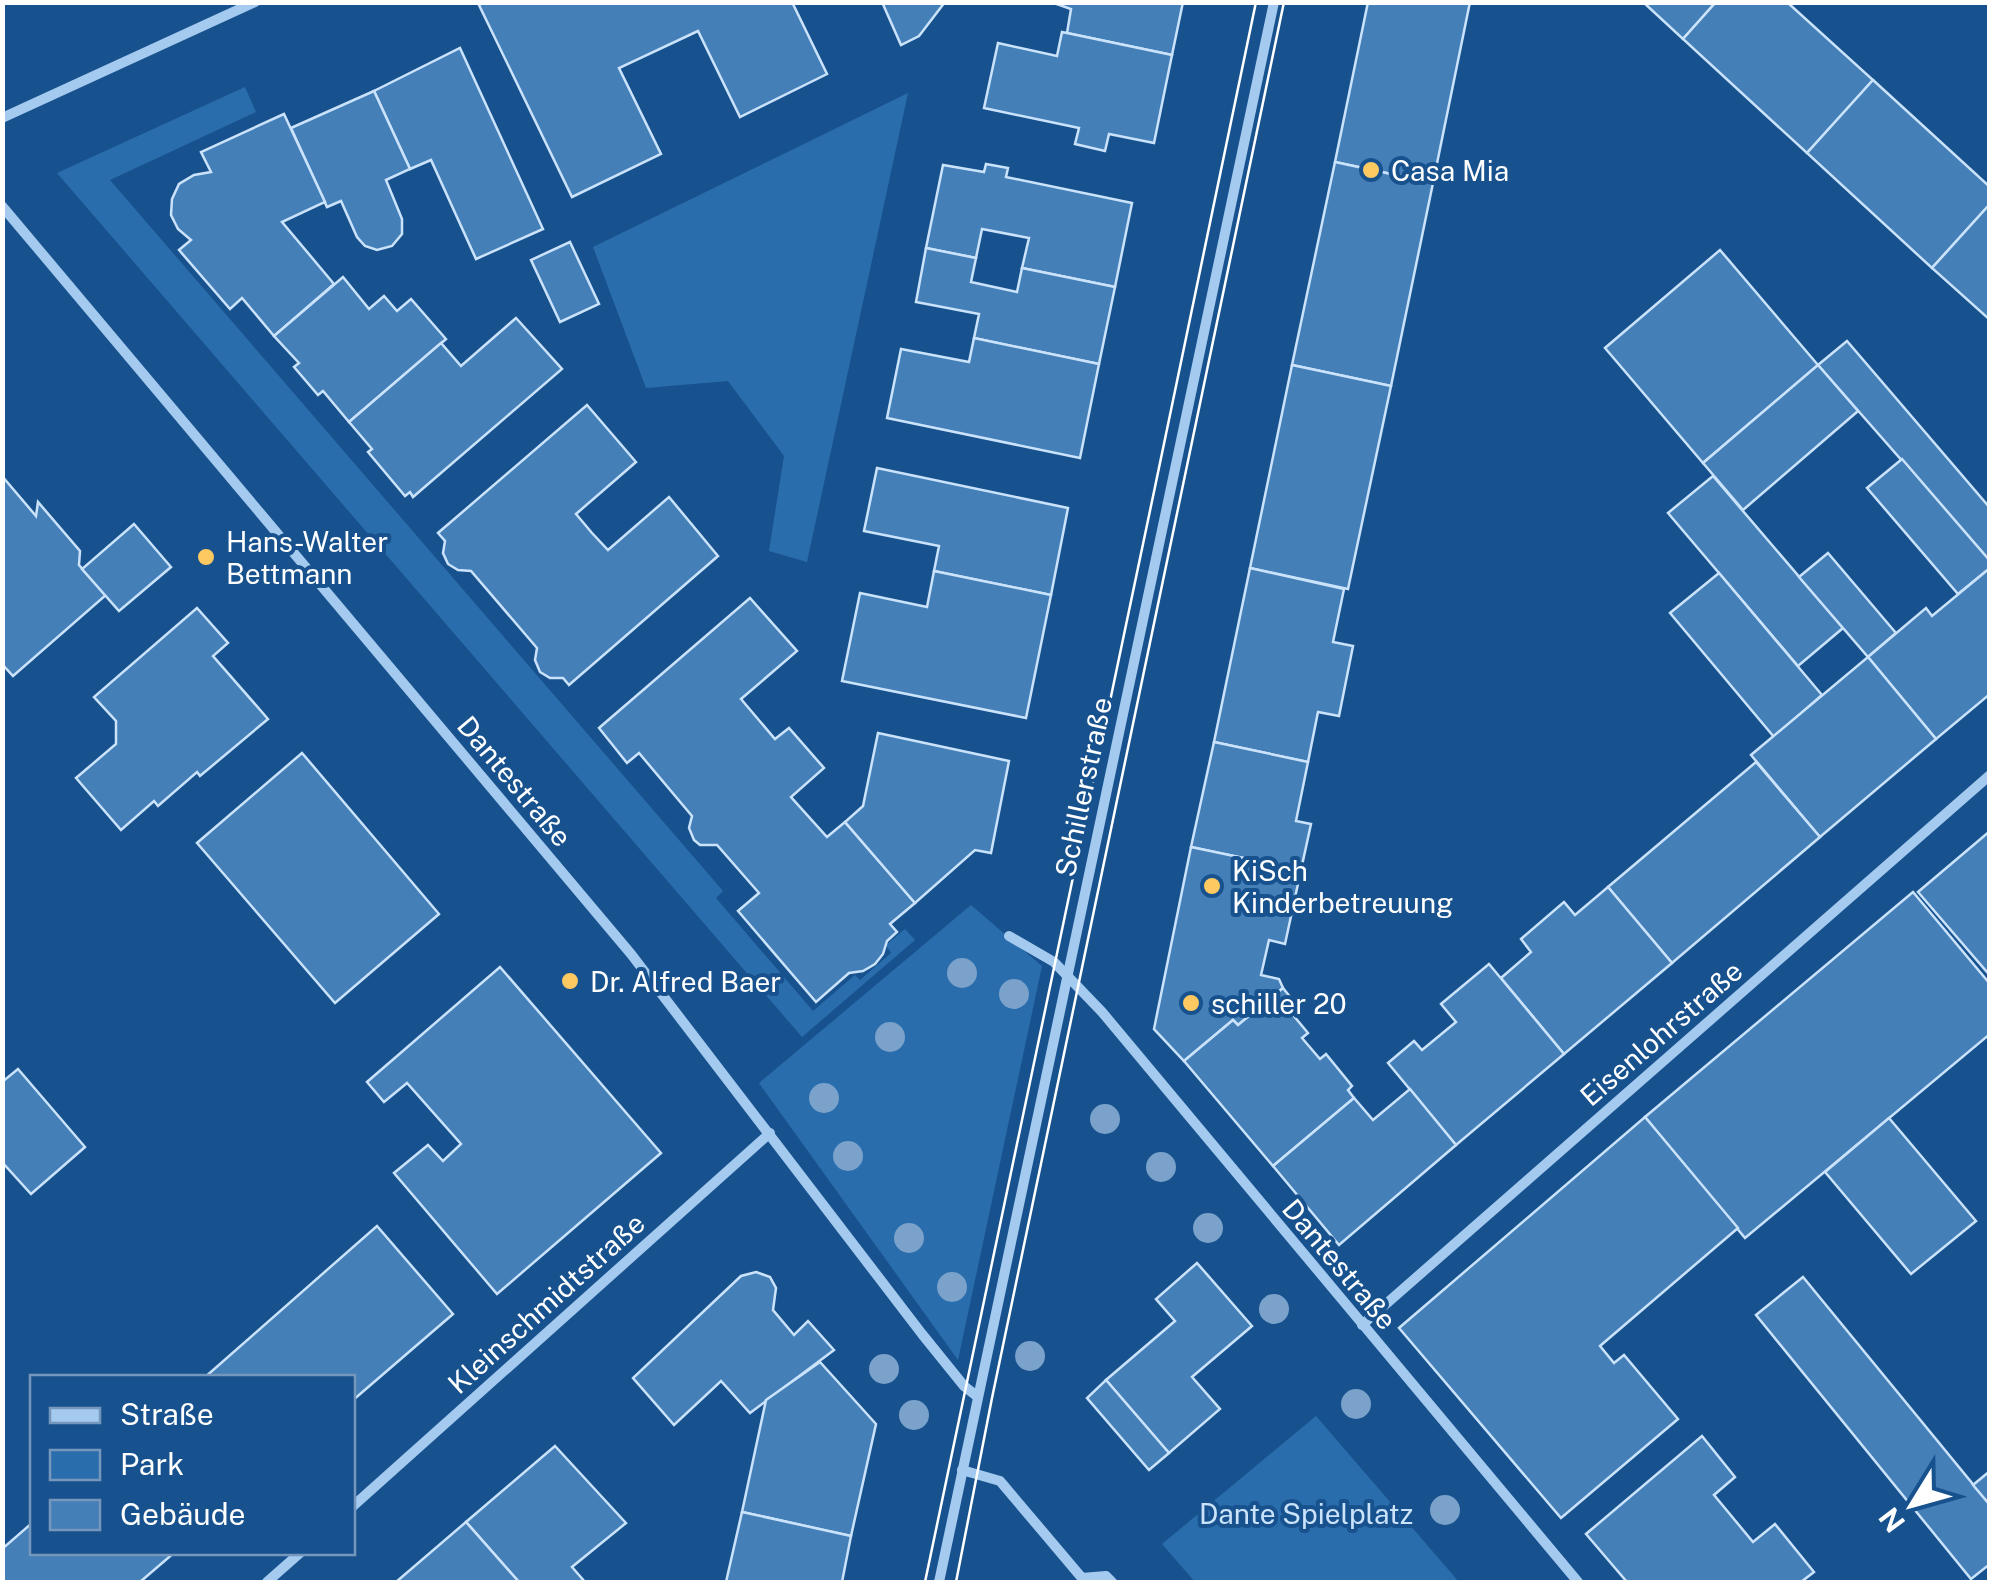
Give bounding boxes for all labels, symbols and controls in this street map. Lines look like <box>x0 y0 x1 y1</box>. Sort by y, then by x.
place label: Casa Mia <box>1391 154 1509 187</box>
marker: Casa Mia <box>1360 159 1382 181</box>
place label: Hans-Walter Bettmann <box>226 525 388 590</box>
marker: Hans-Walter Bettmann <box>195 546 217 568</box>
street label: Schillerstraße <box>1048 694 1118 880</box>
street label: Dantestraße <box>451 709 579 853</box>
place label: KiSch Kinderbetreuung <box>1232 854 1454 919</box>
marker: KiSch Kinderbetreuung <box>1201 875 1223 897</box>
street label: Eisenlohrstraße <box>1573 954 1749 1112</box>
place label: Dr. Alfred Baer <box>590 965 781 998</box>
marker: Dr. Alfred Baer <box>559 970 581 992</box>
place label: schiller 20 <box>1211 987 1347 1020</box>
marker: schiller 20 <box>1180 992 1202 1014</box>
street label: Dantestraße <box>1276 1192 1404 1336</box>
street label: Kleinschmidtstraße <box>441 1206 651 1400</box>
legend <box>30 1375 355 1555</box>
text: Straße <box>120 1396 214 1432</box>
text: Park <box>120 1446 184 1482</box>
north arrow <box>1862 1455 1962 1555</box>
text: Gebäude <box>120 1496 246 1532</box>
park label: Dante Spielplatz <box>1199 1497 1413 1530</box>
text: N <box>1872 1502 1911 1539</box>

